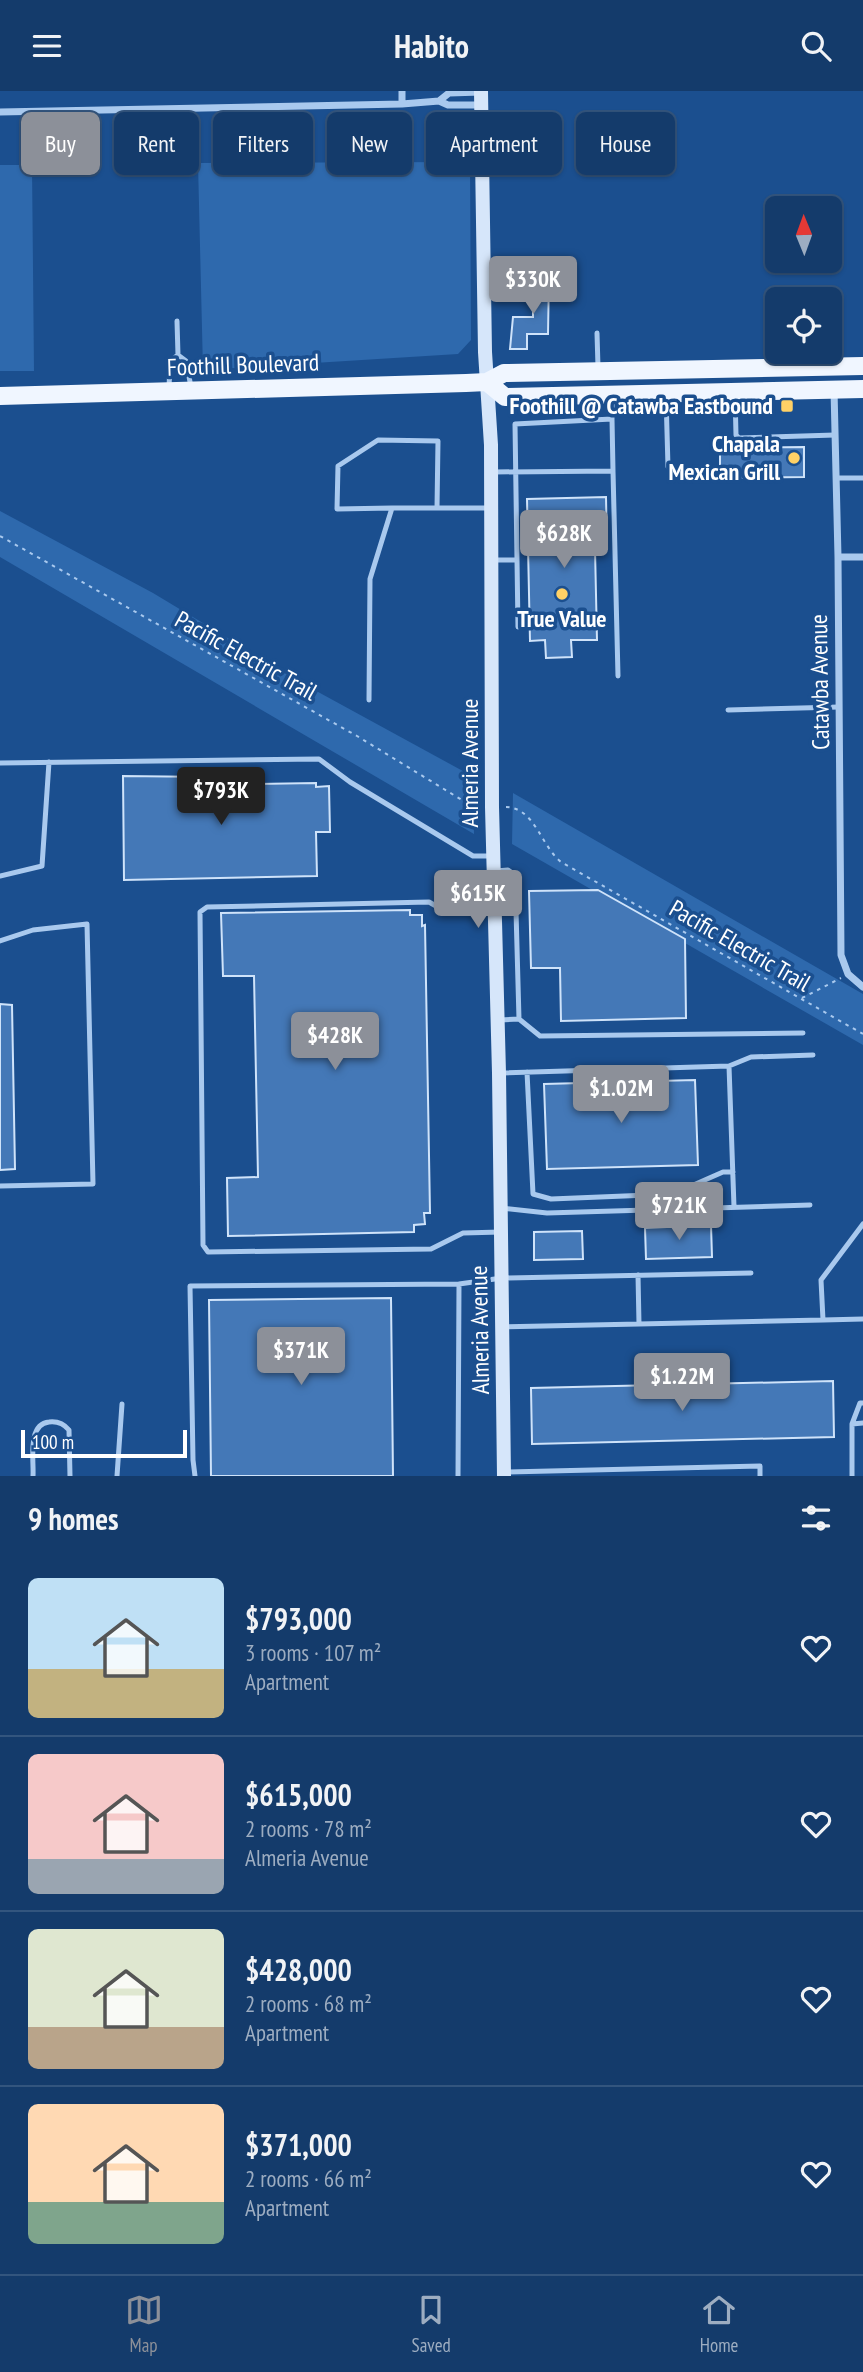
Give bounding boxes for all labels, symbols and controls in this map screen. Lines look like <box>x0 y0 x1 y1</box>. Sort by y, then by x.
text: Habito <box>394 25 469 67</box>
icon: menu <box>28 27 66 65</box>
icon: search <box>797 27 835 65</box>
chip: Buy <box>21 112 100 175</box>
chip: Rent <box>114 112 199 175</box>
chip: Filters <box>213 112 313 175</box>
chip: New <box>327 112 412 175</box>
chip: Apartment <box>426 112 562 175</box>
chip: House <box>576 112 675 175</box>
north arrow <box>765 196 842 273</box>
map controls <box>765 196 842 364</box>
pin: $330K <box>484 257 582 316</box>
text: $330K <box>505 264 561 293</box>
button: locate <box>765 287 842 364</box>
street label: Foothill Boulevard <box>166 346 320 383</box>
place label: Foothill @ Catawba Eastbound <box>510 390 773 421</box>
marker: Foothill @ Catawba Eastbound <box>779 398 795 414</box>
place label: Chapala Mexican Grill <box>668 428 780 487</box>
marker: Chapala Mexican Grill <box>786 450 802 466</box>
pin: $628K <box>515 511 613 570</box>
text: $628K <box>536 518 592 547</box>
marker: True Value <box>554 586 570 602</box>
place label: True Value <box>517 603 607 634</box>
street label: Pacific Electric Trail <box>170 604 323 708</box>
street label: Catawba Avenue <box>803 614 836 750</box>
street label: Almeria Avenue <box>454 699 485 828</box>
pin: $793K <box>172 767 270 827</box>
text: $793K <box>193 775 249 804</box>
pin: $615K <box>429 871 527 930</box>
text: $615K <box>450 878 506 907</box>
street label: Pacific Electric Trail <box>664 893 817 999</box>
pin: $428K <box>286 1013 384 1072</box>
text: $428K <box>307 1020 363 1049</box>
pin: $1.02M <box>564 1065 678 1125</box>
text: $1.02M <box>589 1073 653 1102</box>
pin: $721K <box>630 1183 728 1242</box>
text: $721K <box>651 1190 707 1219</box>
street label: Almeria Avenue <box>463 1265 496 1395</box>
pin: $371K <box>252 1327 350 1387</box>
text: $371K <box>273 1335 329 1364</box>
pin: $1.22M <box>625 1353 739 1413</box>
text: $1.22M <box>650 1361 714 1390</box>
scale bar <box>21 1427 187 1459</box>
text: 100 m <box>32 1430 74 1454</box>
text: 9 homes <box>28 1499 119 1538</box>
icon: filters <box>797 1499 835 1537</box>
text: $793,000 <box>245 1599 352 1638</box>
icon: home <box>84 1606 168 1690</box>
icon: heart <box>797 1629 835 1667</box>
text: 3 rooms · 107 m² <box>245 1638 381 1667</box>
text: Apartment <box>245 1667 329 1696</box>
text: $615,000 <box>245 1775 352 1814</box>
icon: home <box>84 1782 168 1866</box>
icon: heart <box>797 1805 835 1843</box>
text: 2 rooms · 78 m² <box>245 1814 372 1843</box>
text: Almeria Avenue <box>245 1843 369 1872</box>
text: $428,000 <box>245 1950 352 1989</box>
icon: home <box>84 1957 168 2041</box>
icon: heart <box>797 1980 835 2018</box>
text: 2 rooms · 68 m² <box>245 1989 372 2018</box>
text: Apartment <box>245 2018 329 2047</box>
text: $371,000 <box>245 2125 352 2164</box>
icon: home <box>84 2132 168 2216</box>
icon: heart <box>797 2155 835 2193</box>
text: 2 rooms · 66 m² <box>245 2164 372 2193</box>
text: Apartment <box>245 2193 329 2222</box>
tab: Map <box>125 2291 163 2357</box>
tab: Saved <box>412 2291 451 2357</box>
tab: Home <box>700 2291 738 2357</box>

